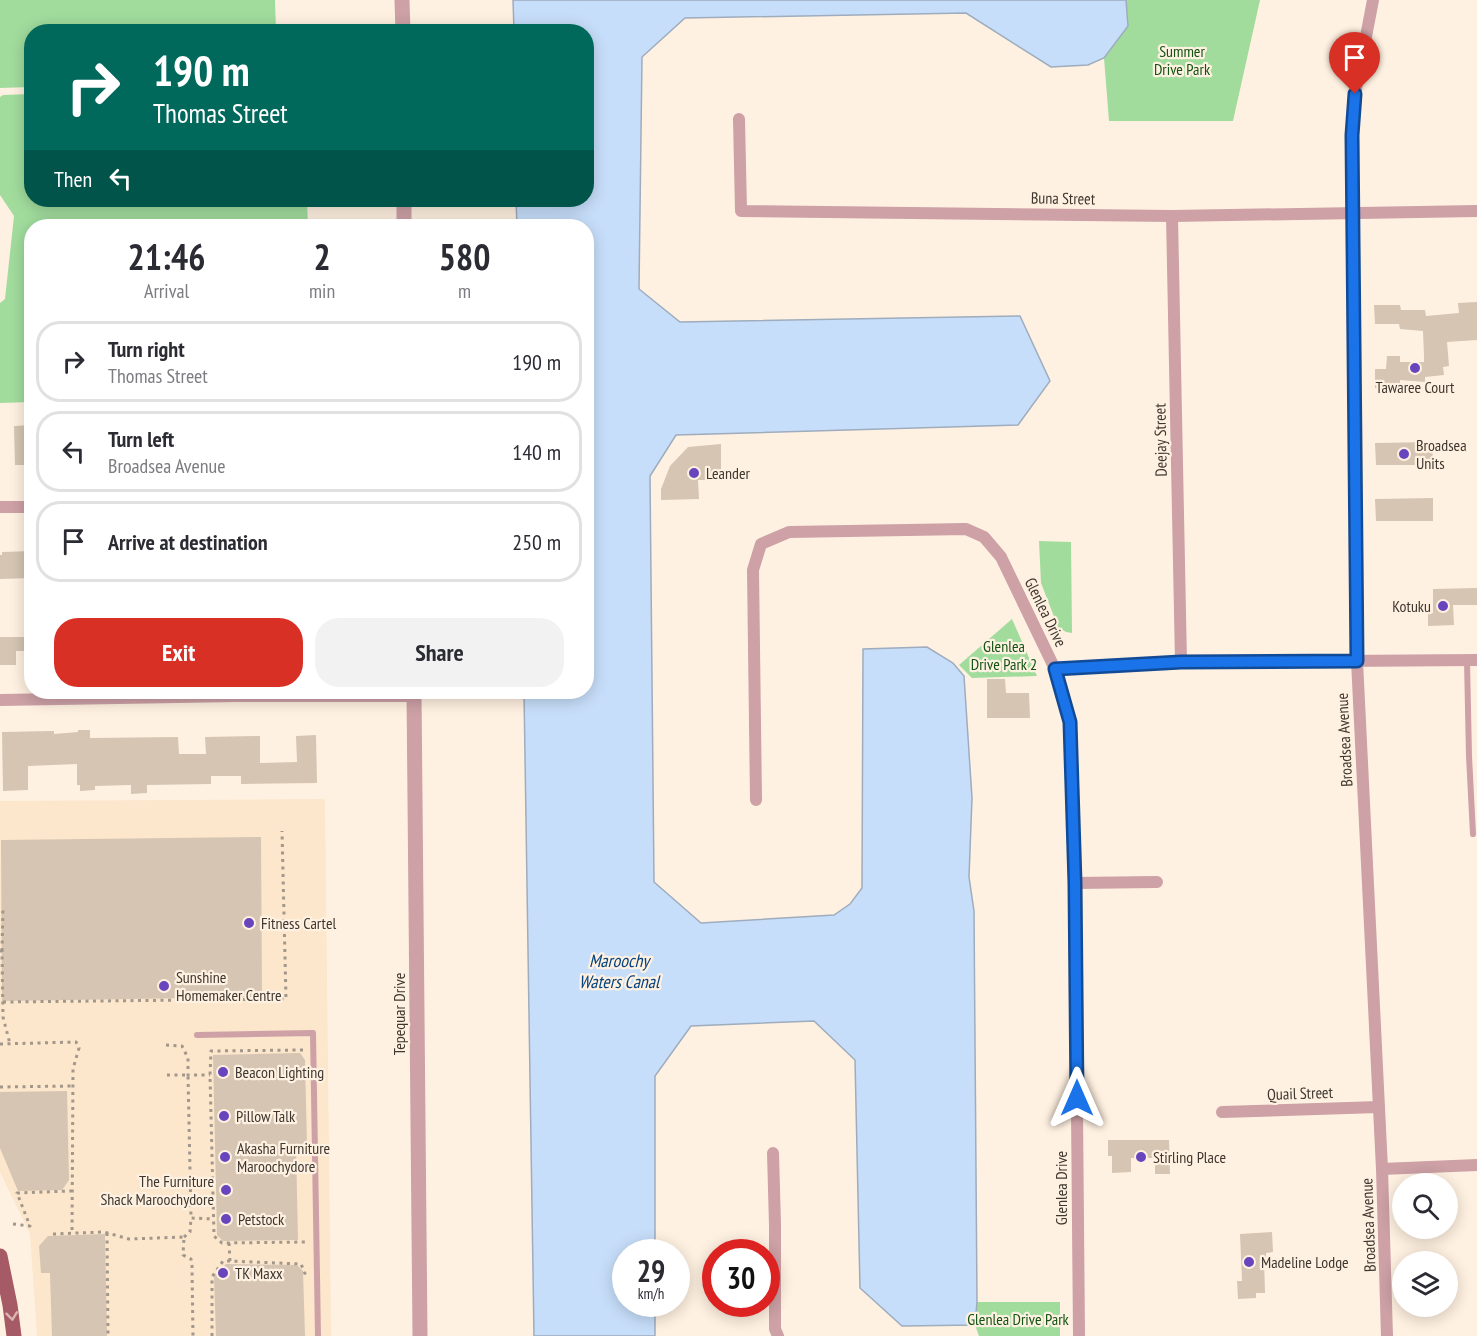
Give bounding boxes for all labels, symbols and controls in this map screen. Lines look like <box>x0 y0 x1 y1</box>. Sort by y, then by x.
pin <box>1329 32 1380 94</box>
park label: Summer Drive Park <box>1154 41 1211 79</box>
icon: arrive <box>1338 41 1371 74</box>
text: 190 m <box>153 43 250 98</box>
icon: right <box>54 48 132 126</box>
text: Thomas Street <box>153 96 288 130</box>
icon: left <box>104 162 137 195</box>
text: Then <box>54 165 92 193</box>
street label: Buna Street <box>1031 187 1096 209</box>
text: 21:46 <box>128 233 205 280</box>
text: 2 <box>313 233 331 280</box>
text: 580 <box>439 233 490 280</box>
text: Arrival <box>144 278 189 304</box>
text: min <box>309 278 335 304</box>
text: m <box>458 278 471 304</box>
text: Turn right <box>108 335 185 363</box>
icon: right <box>57 345 90 378</box>
text: 190 m <box>512 348 561 376</box>
marker: Tawaree Court <box>1408 361 1422 375</box>
text: Thomas Street <box>108 363 208 389</box>
place label: Tawaree Court <box>1376 377 1455 397</box>
street label: Deejay Street <box>1149 403 1171 477</box>
text: Turn left <box>108 425 174 453</box>
icon: left <box>57 435 90 468</box>
place label: Broadsea Units <box>1416 435 1467 473</box>
text: 140 m <box>512 438 561 466</box>
marker: Broadsea Units <box>1397 447 1411 461</box>
text: Broadsea Avenue <box>108 453 226 479</box>
place label: Leander <box>706 463 751 483</box>
marker: Leander <box>687 466 701 480</box>
icon: arrive <box>57 525 90 558</box>
text: Arrive at destination <box>108 528 268 556</box>
text: 250 m <box>512 528 561 556</box>
street label: Glenlea Drive <box>1021 574 1071 650</box>
place label: Kotuku <box>1392 596 1431 616</box>
marker: Kotuku <box>1436 599 1450 613</box>
button: Exit <box>54 618 303 687</box>
button: Share <box>315 618 564 687</box>
park label: Glenlea Drive Park 2 <box>971 636 1037 674</box>
street label: Broadsea Avenue <box>1332 693 1356 787</box>
place label: Fitness Cartel <box>261 913 336 933</box>
marker: Fitness Cartel <box>242 916 256 930</box>
water label: Maroochy Waters Canal <box>579 949 661 993</box>
place label: Sunshine Homemaker Centre <box>176 967 282 1005</box>
street label: Tepequar Drive <box>389 973 409 1055</box>
marker: Sunshine Homemaker Centre <box>157 979 171 993</box>
place label: Beacon Lighting <box>235 1062 324 1082</box>
marker: Beacon Lighting <box>216 1065 230 1079</box>
position arrow <box>1045 1066 1109 1130</box>
street label: Quail Street <box>1267 1082 1334 1104</box>
place label: Pillow Talk <box>236 1106 296 1126</box>
marker: Pillow Talk <box>217 1109 231 1123</box>
place label: Akasha Furniture Maroochydore <box>237 1138 330 1176</box>
place label: Stirling Place <box>1153 1147 1226 1167</box>
marker: Akasha Furniture Maroochydore <box>218 1150 232 1164</box>
marker: Stirling Place <box>1134 1150 1148 1164</box>
street label: Glenlea Drive <box>1051 1151 1071 1225</box>
place label: The Furniture Shack Maroochydore <box>100 1171 214 1209</box>
map controls <box>1392 1173 1458 1317</box>
button: search <box>1392 1173 1458 1239</box>
street label: Broadsea Avenue <box>1356 1178 1380 1272</box>
marker: The Furniture Shack Maroochydore <box>219 1183 233 1197</box>
place label: Petstock <box>238 1209 285 1229</box>
marker: Petstock <box>219 1212 233 1226</box>
speed limit sign: 30 <box>702 1239 780 1317</box>
text: 29 <box>637 1251 665 1290</box>
button: layers <box>1392 1251 1458 1317</box>
place label: Madeline Lodge <box>1261 1252 1349 1272</box>
marker: Madeline Lodge <box>1242 1255 1256 1269</box>
place label: TK Maxx <box>235 1263 283 1283</box>
marker: TK Maxx <box>216 1266 230 1280</box>
text: km/h <box>638 1284 664 1303</box>
park label: Glenlea Drive Park <box>967 1309 1070 1329</box>
one-way arrow <box>5 1312 18 1321</box>

